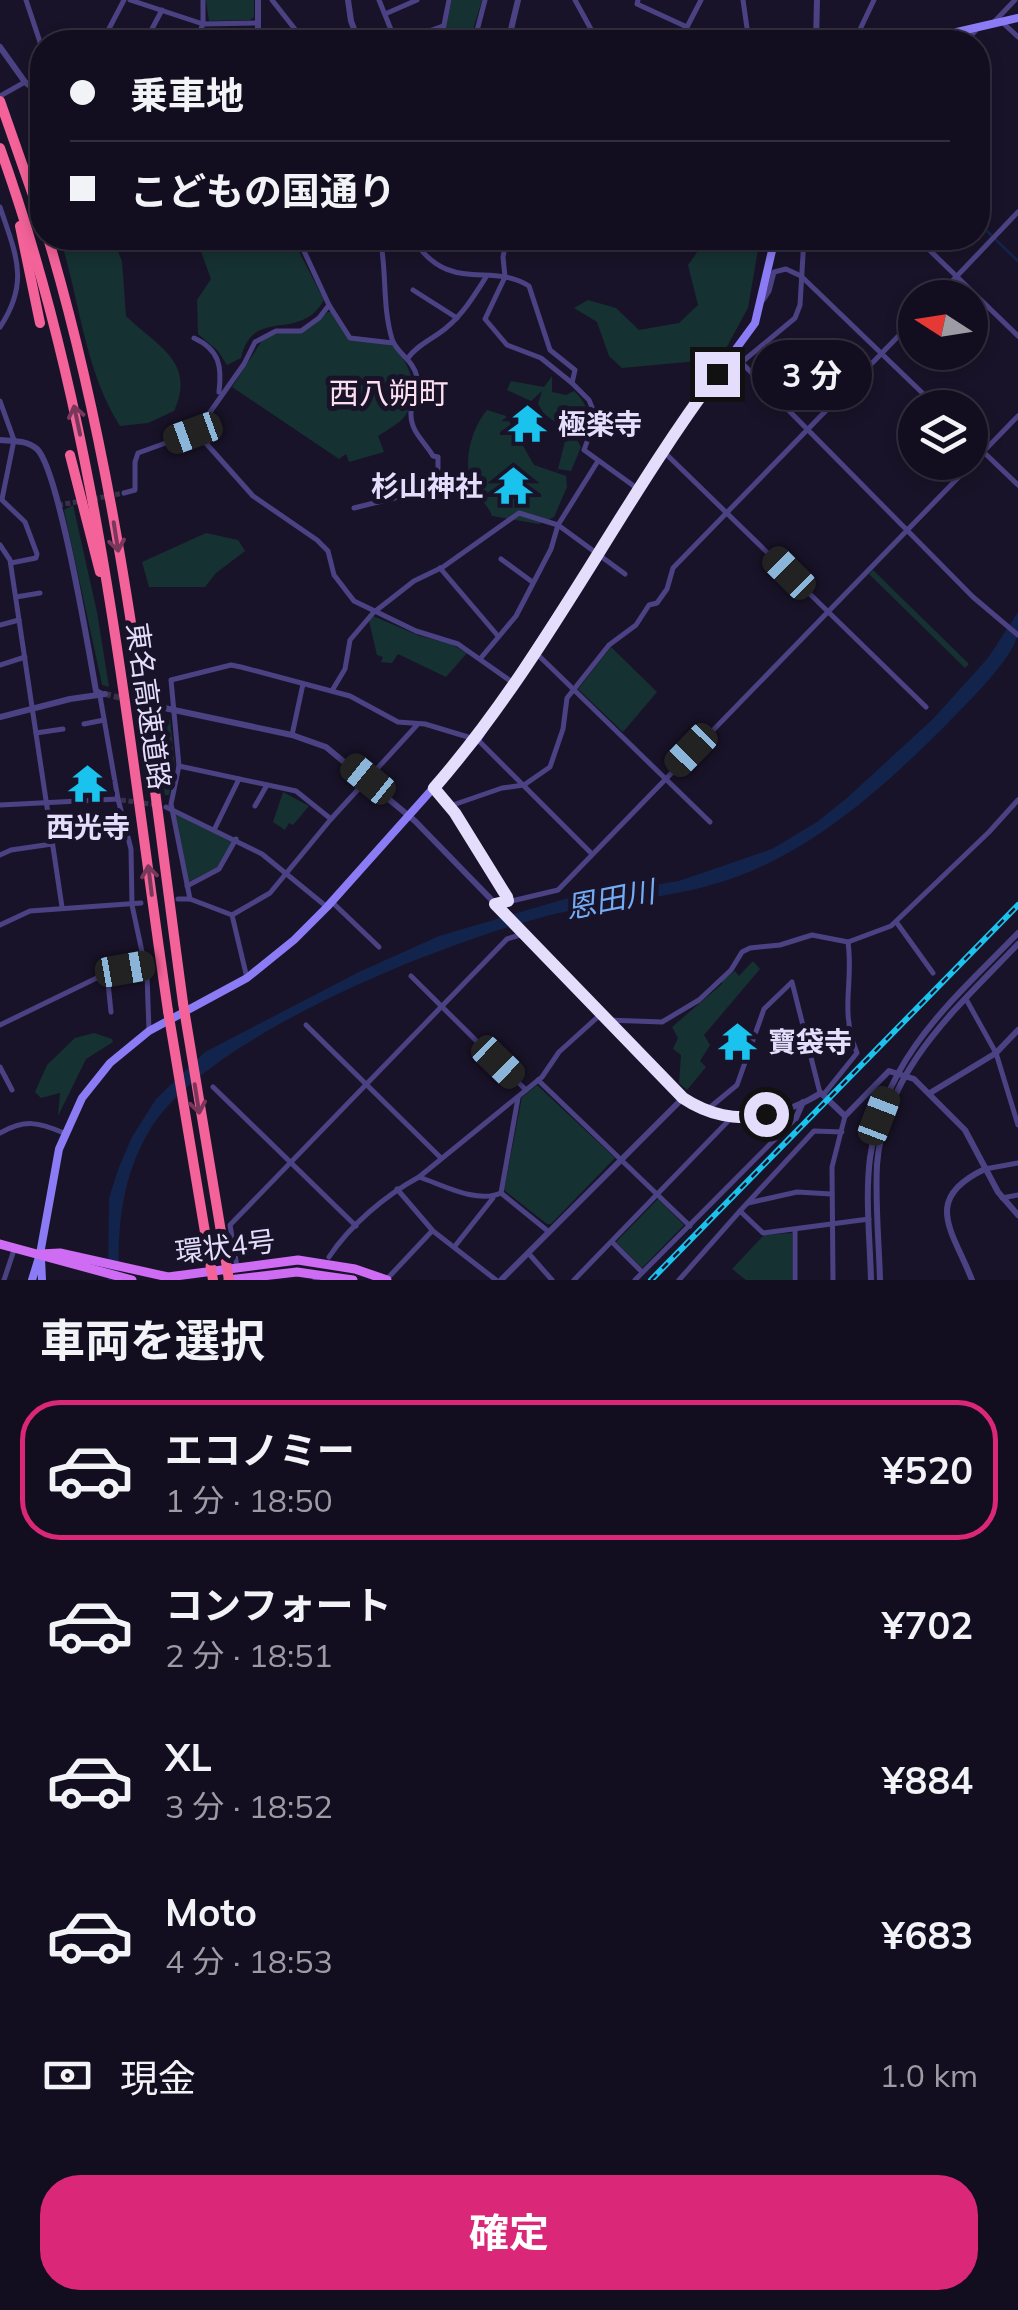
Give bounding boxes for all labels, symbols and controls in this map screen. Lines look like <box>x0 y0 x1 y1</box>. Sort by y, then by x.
text: 乗車地 <box>130 71 244 119</box>
text: こどもの国通り <box>130 167 396 215</box>
north arrow <box>898 280 988 370</box>
map controls <box>898 280 988 480</box>
callout: 3 分 <box>752 339 872 409</box>
route end <box>695 352 740 397</box>
text: 3 分 <box>782 355 842 395</box>
district label: 西八朔町 <box>329 374 449 412</box>
button: layers <box>898 390 988 480</box>
temple icon: 極楽寺 <box>507 402 549 444</box>
one-way arrow <box>67 405 86 437</box>
place label: 極楽寺 <box>558 406 642 441</box>
car <box>160 409 226 457</box>
temple icon: 杉山神社 <box>492 464 534 506</box>
place label: 杉山神社 <box>371 468 483 503</box>
one-way arrow <box>107 520 126 553</box>
car <box>757 541 821 605</box>
street label: 東名高速道路 <box>120 620 178 792</box>
car <box>659 718 723 782</box>
car <box>335 748 401 810</box>
temple icon: 西光寺 <box>67 762 109 804</box>
place label: 西光寺 <box>46 809 130 844</box>
one-way arrow <box>140 864 158 896</box>
water label: 恩田川 <box>562 871 661 926</box>
car <box>93 949 157 989</box>
temple icon: 寶袋寺 <box>717 1020 759 1062</box>
place label: 寶袋寺 <box>768 1024 852 1059</box>
car <box>466 1030 530 1094</box>
one-way arrow <box>188 1082 207 1115</box>
car <box>854 1083 904 1149</box>
route start <box>744 1092 789 1137</box>
street label: 環状4号 <box>173 1222 277 1270</box>
text: 車両を選択 <box>40 1312 265 1368</box>
icon: car <box>45 1425 135 1515</box>
text: エコノミー <box>165 1426 355 1474</box>
text: ¥520 <box>882 1446 973 1494</box>
text: 1 分 · 18:50 <box>165 1480 333 1520</box>
icon: car <box>45 1580 135 1670</box>
text: コンフォート <box>165 1581 392 1629</box>
text: ¥702 <box>882 1601 973 1649</box>
text: 2 分 · 18:51 <box>165 1635 333 1675</box>
text: XL <box>165 1733 212 1781</box>
icon: car <box>45 1735 135 1825</box>
text: ¥884 <box>882 1756 973 1804</box>
text: 3 分 · 18:52 <box>165 1786 333 1826</box>
text: Moto <box>165 1888 257 1936</box>
icon: car <box>45 1890 135 1980</box>
text: ¥683 <box>882 1911 973 1959</box>
text: 4 分 · 18:53 <box>165 1941 333 1981</box>
icon: cash <box>40 2048 95 2103</box>
text: 現金 <box>120 2054 196 2102</box>
text: 1.0 km <box>879 2055 978 2095</box>
button: 確定 <box>40 2175 978 2290</box>

